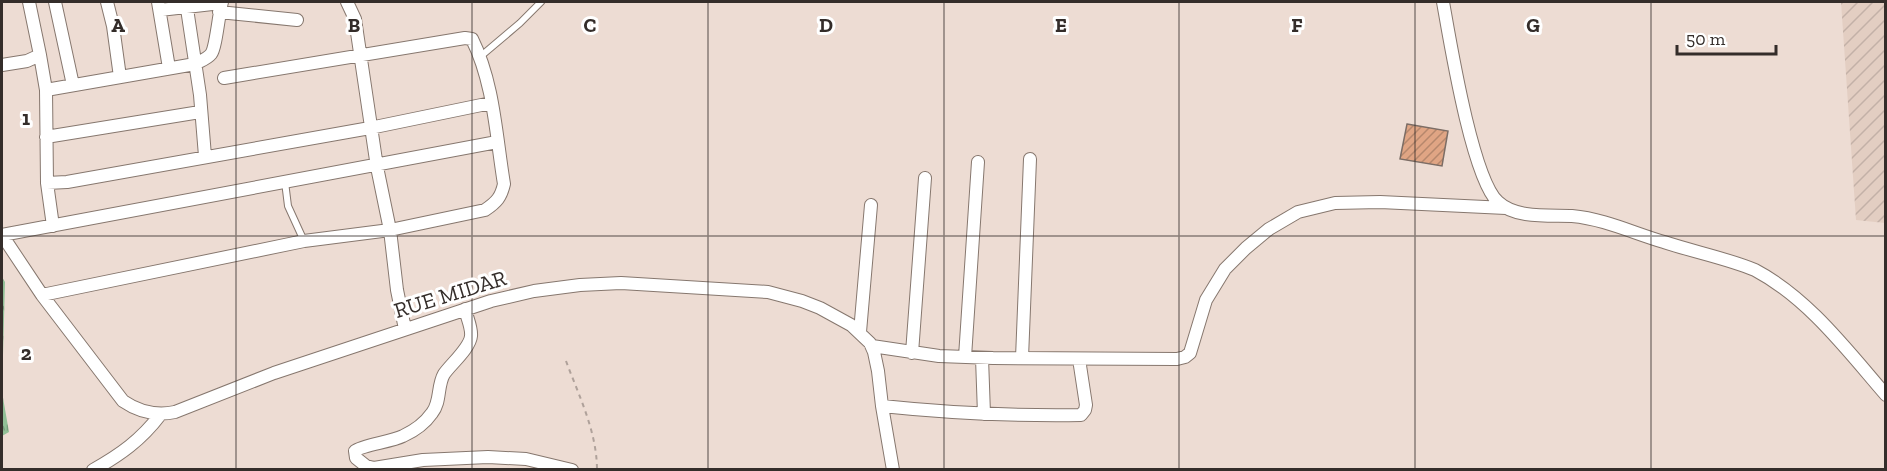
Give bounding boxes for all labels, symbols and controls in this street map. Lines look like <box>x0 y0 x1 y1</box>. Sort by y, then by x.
text: A <box>111 13 125 37</box>
text: B <box>348 13 360 37</box>
text: C <box>584 13 597 37</box>
text: D <box>819 13 833 37</box>
text: E <box>1055 13 1067 37</box>
text: F <box>1291 13 1303 37</box>
text: G <box>1526 13 1540 37</box>
scale bar <box>1677 18 1776 56</box>
text: 50 m <box>1686 28 1726 50</box>
text: 1 <box>22 106 30 130</box>
street label: RUE MIDAR <box>390 264 510 324</box>
text: 2 <box>21 341 32 365</box>

